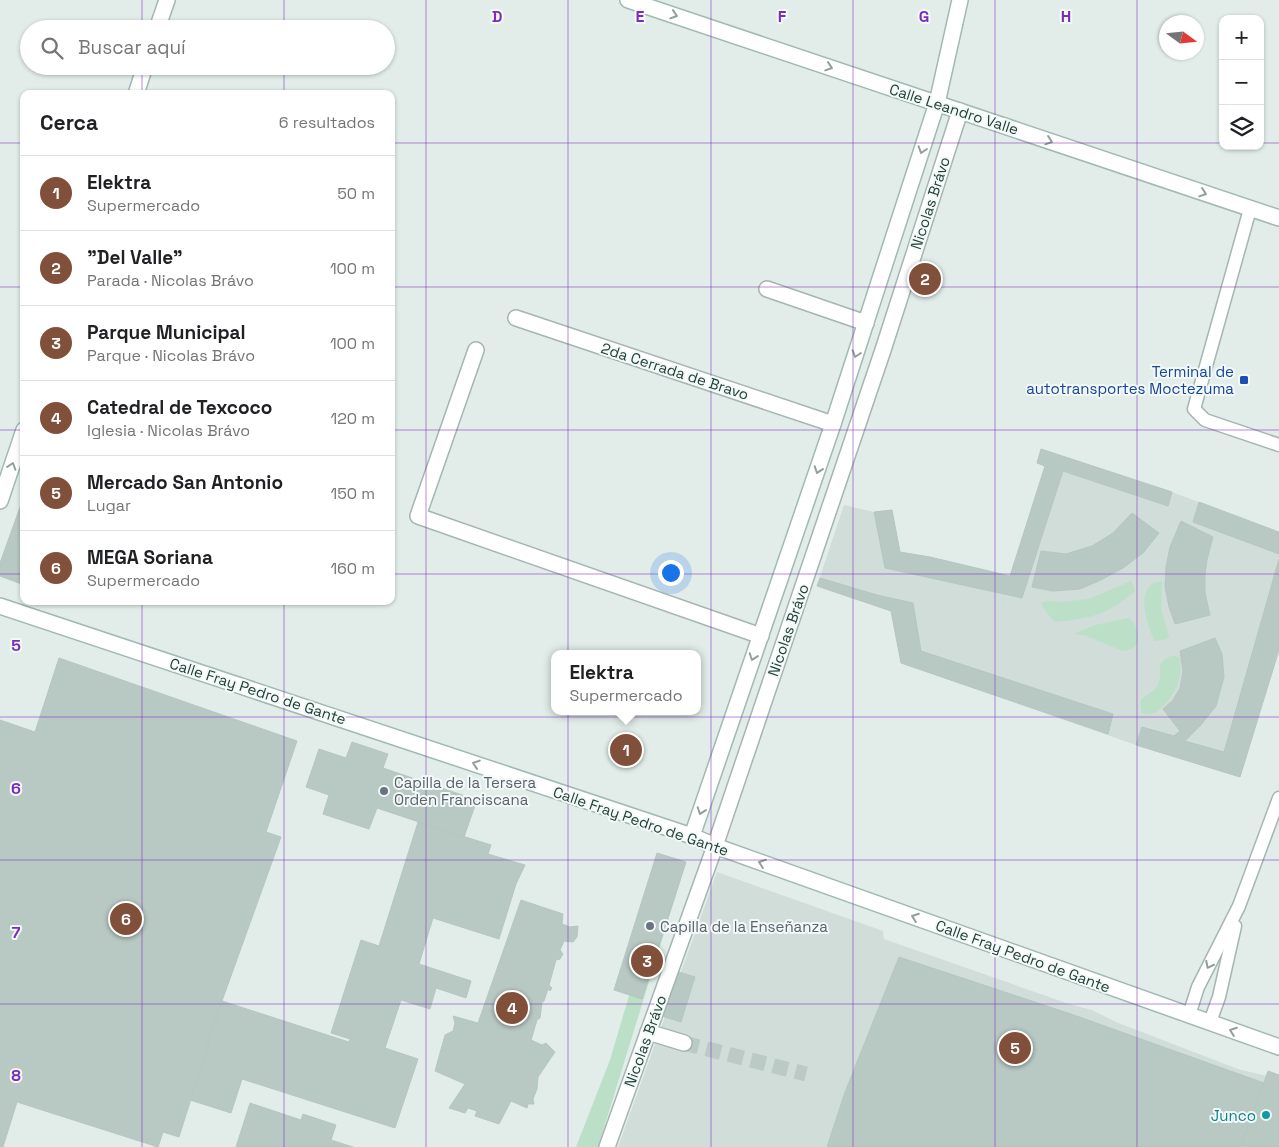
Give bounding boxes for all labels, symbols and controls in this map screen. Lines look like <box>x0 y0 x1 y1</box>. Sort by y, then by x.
text: D <box>492 6 502 27</box>
text: E <box>636 6 645 27</box>
text: F <box>778 6 787 27</box>
text: G <box>919 6 929 27</box>
text: H <box>1061 6 1071 27</box>
one-way arrow <box>670 10 678 20</box>
north arrow <box>1159 15 1204 60</box>
map controls <box>1219 15 1264 150</box>
button: + <box>1219 15 1264 60</box>
search box <box>20 20 395 75</box>
icon: search <box>38 34 66 62</box>
text: Buscar aquí <box>78 35 186 60</box>
button: − <box>1219 60 1264 105</box>
one-way arrow <box>824 61 832 71</box>
street label: Calle Leandro Valle <box>887 79 1021 139</box>
button: layers <box>1219 105 1264 150</box>
text: Cerca <box>40 109 98 136</box>
text: 6 resultados <box>279 112 375 133</box>
one-way arrow <box>1045 135 1053 145</box>
one-way arrow <box>918 145 928 153</box>
street label: Nicolas Brávo <box>906 154 954 252</box>
text: Elektra <box>87 170 151 195</box>
text: 1 <box>52 183 60 204</box>
text: 50 m <box>337 183 375 204</box>
one-way arrow <box>1199 187 1207 197</box>
text: Supermercado <box>87 195 200 216</box>
text: "Del Valle" <box>87 245 183 270</box>
text: 2 <box>51 258 61 279</box>
text: 100 m <box>330 258 375 279</box>
pin: 2 <box>909 260 941 298</box>
text: Parada · Nicolas Brávo <box>87 270 254 291</box>
text: Parque Municipal <box>87 320 246 345</box>
text: 3 <box>51 333 61 354</box>
text: 100 m <box>330 333 375 354</box>
street label: 2da Cerrada de Bravo <box>599 338 751 404</box>
text: Parque · Nicolas Brávo <box>87 345 255 366</box>
one-way arrow <box>852 350 862 358</box>
place label: Terminal de autotransportes Moctezuma <box>1026 362 1234 398</box>
marker: Terminal de autotransportes Moctezuma <box>1238 374 1250 386</box>
text: Catedral de Texcoco <box>87 395 272 420</box>
text: 4 <box>51 408 61 429</box>
text: 120 m <box>331 408 375 429</box>
text: Iglesia · Nicolas Brávo <box>87 420 250 441</box>
one-way arrow <box>6 462 16 470</box>
one-way arrow <box>813 466 823 474</box>
text: Mercado San Antonio <box>87 470 283 495</box>
text: 5 <box>51 483 61 504</box>
text: 150 m <box>331 483 375 504</box>
text: Lugar <box>87 495 131 516</box>
text: MEGA Soriana <box>87 545 213 570</box>
text: 6 <box>51 558 61 579</box>
text: 160 m <box>330 558 375 579</box>
your location <box>658 560 684 586</box>
text: Supermercado <box>87 570 200 591</box>
street label: Nicolas Brávo <box>763 581 813 679</box>
text: 5 <box>11 635 21 656</box>
popup <box>551 650 701 715</box>
street label: Calle Fray Pedro de Gante <box>167 653 349 729</box>
one-way arrow <box>749 653 759 661</box>
text: Elektra <box>569 660 634 685</box>
text: Supermercado <box>569 685 683 706</box>
pin: 1 <box>610 731 642 769</box>
one-way arrow <box>473 760 481 770</box>
place label: Capilla de la Tersera Orden Franciscana <box>394 773 536 809</box>
text: 6 <box>11 778 21 799</box>
street label: Calle Fray Pedro de Gante <box>551 782 731 860</box>
marker: Capilla de la Tersera Orden Franciscana <box>378 785 390 797</box>
one-way arrow <box>697 806 707 815</box>
one-way arrow <box>758 859 767 869</box>
pin: 6 <box>110 900 142 938</box>
one-way arrow <box>912 913 920 923</box>
street label: Calle Fray Pedro de Gante <box>933 916 1113 997</box>
place label: Capilla de la Enseñanza <box>660 917 828 936</box>
marker: Capilla de la Enseñanza <box>644 920 656 932</box>
text: 7 <box>12 922 21 943</box>
pin: 3 <box>631 942 663 980</box>
one-way arrow <box>1205 960 1215 969</box>
pin: 4 <box>496 989 528 1027</box>
street label: Nicolas Brávo <box>620 992 670 1090</box>
one-way arrow <box>1229 1027 1238 1037</box>
pin: 5 <box>999 1029 1031 1067</box>
text: 8 <box>11 1065 21 1086</box>
place label: Junco <box>1211 1106 1256 1125</box>
marker: Junco <box>1260 1109 1272 1121</box>

